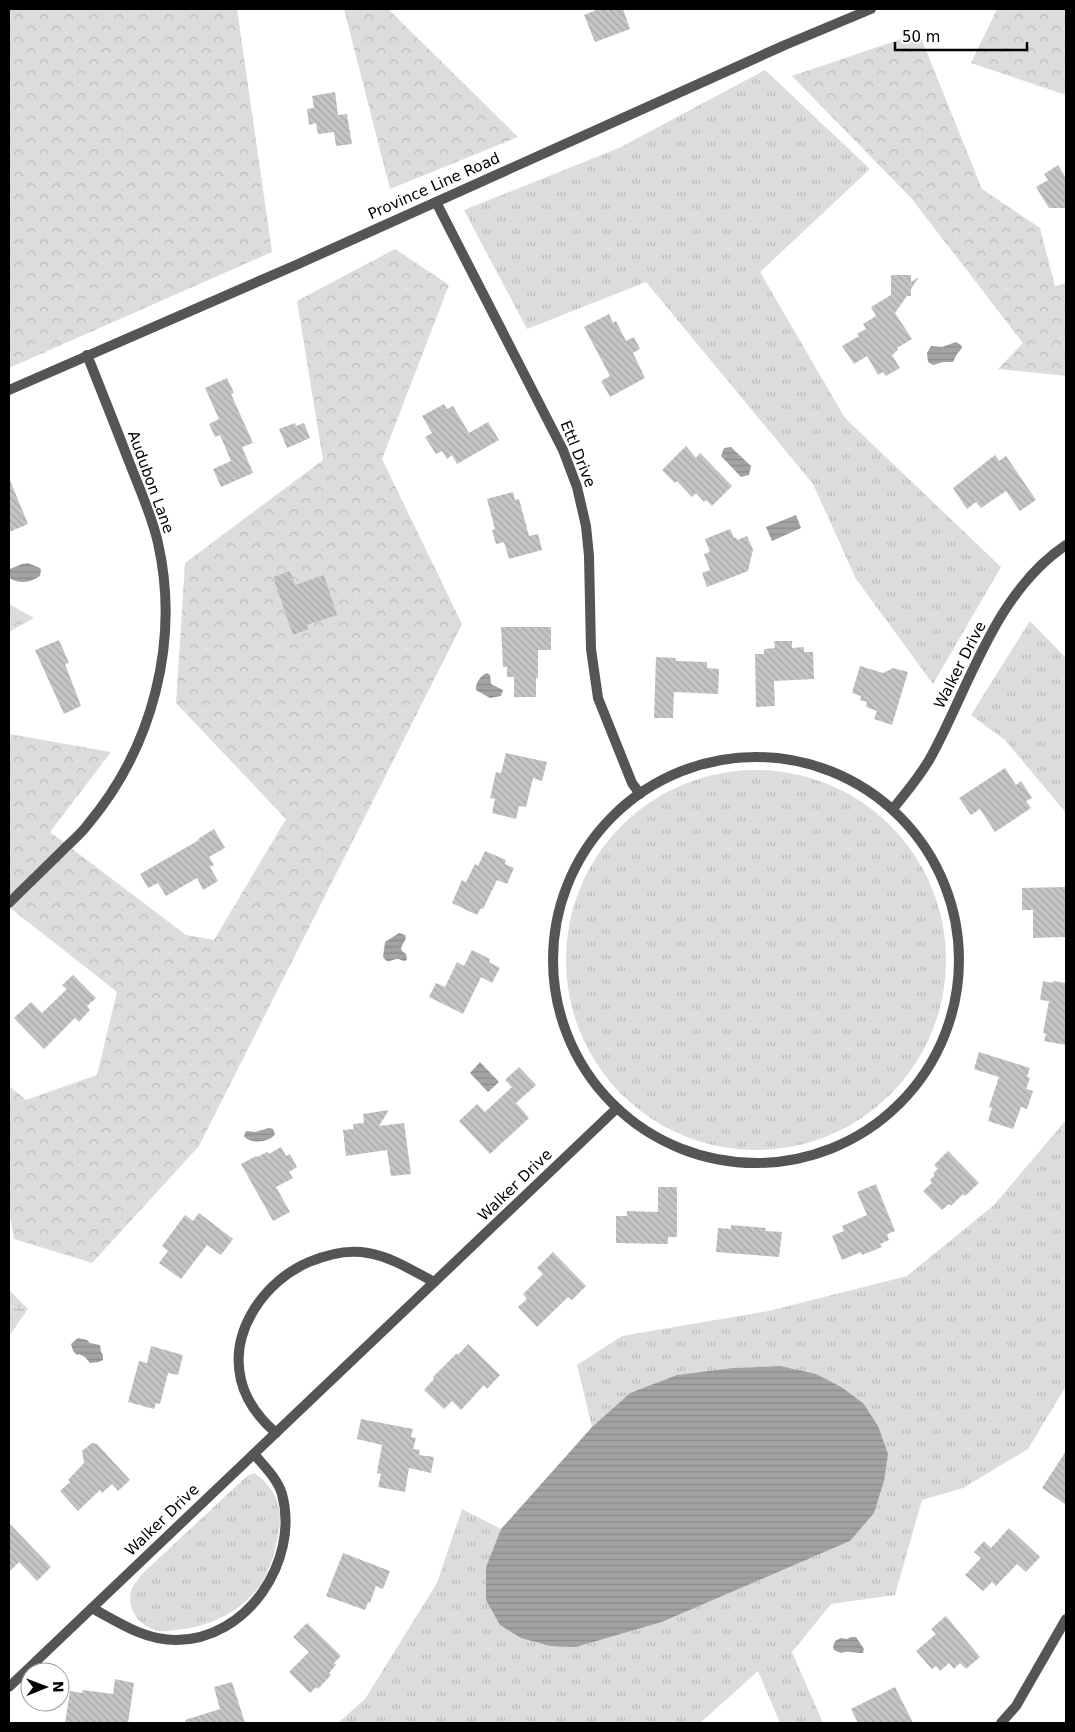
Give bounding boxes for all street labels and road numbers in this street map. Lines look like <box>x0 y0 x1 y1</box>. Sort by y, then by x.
street label: Province Line Road <box>365 149 503 223</box>
street label: Ettl Drive <box>557 418 599 490</box>
street label: Audubon Lane <box>124 428 178 536</box>
street label: Walker Drive <box>930 618 990 712</box>
street label: Walker Drive <box>474 1145 556 1225</box>
street label: Walker Drive <box>121 1480 203 1560</box>

